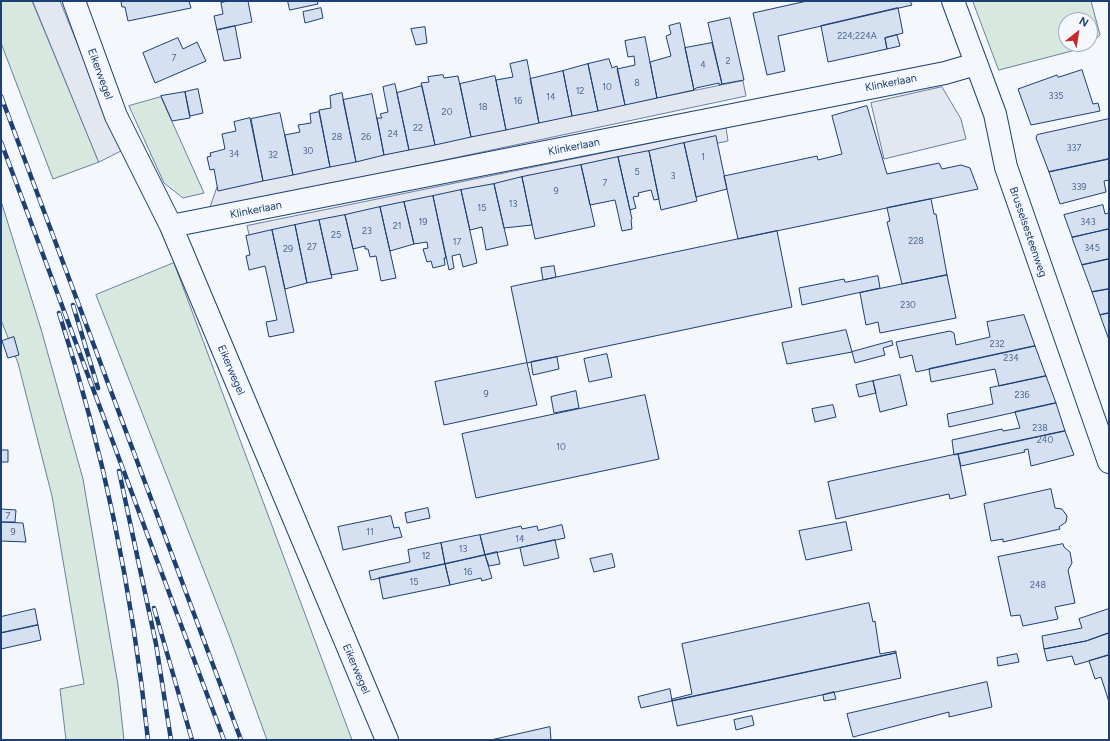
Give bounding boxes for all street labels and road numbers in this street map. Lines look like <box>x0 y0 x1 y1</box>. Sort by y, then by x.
street label: Eikerwegel <box>85 47 115 101</box>
street label: Klinkerlaan <box>864 72 918 94</box>
street label: Klinkerlaan <box>547 136 601 158</box>
street label: Brusselsesteenweg <box>1006 185 1050 279</box>
street label: Klinkerlaan <box>229 199 283 221</box>
street label: Eikerwegel <box>214 343 248 397</box>
street label: Eikerwegel <box>339 642 373 696</box>

